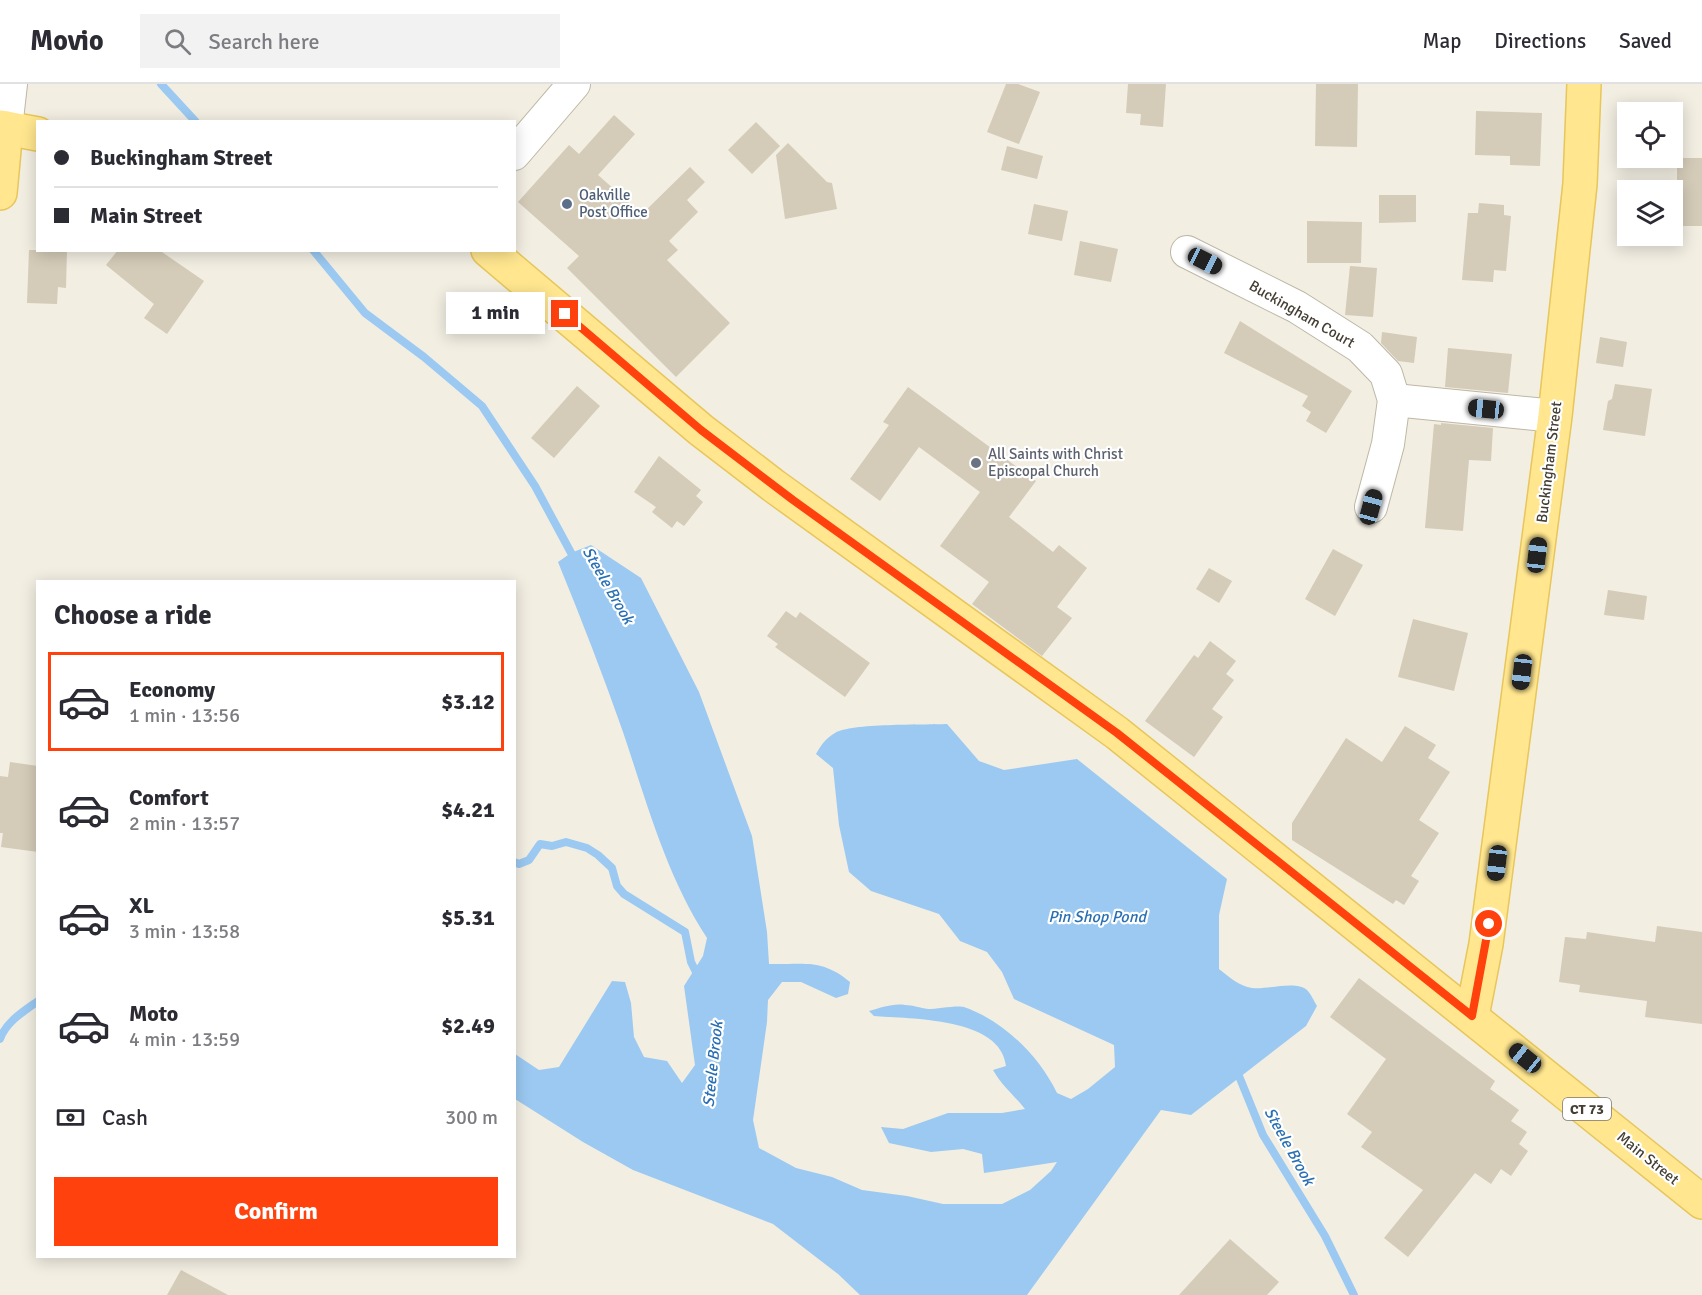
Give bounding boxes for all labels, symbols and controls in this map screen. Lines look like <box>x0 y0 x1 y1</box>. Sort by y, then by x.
search box <box>140 14 560 68</box>
text: Movio <box>30 24 104 58</box>
icon: search <box>161 25 194 58</box>
text: Search here <box>209 28 320 55</box>
text: Map <box>1423 28 1461 54</box>
text: Directions <box>1494 28 1586 54</box>
text: Saved <box>1619 28 1672 54</box>
map controls <box>1617 102 1683 246</box>
button: locate <box>1617 102 1683 168</box>
text: Buckingham Street <box>90 144 273 171</box>
button: layers <box>1617 180 1683 246</box>
place label: Oakville Post Office <box>579 186 648 221</box>
marker: Oakville Post Office <box>560 197 574 211</box>
text: Main Street <box>90 202 202 229</box>
car <box>1185 245 1225 277</box>
street label: Buckingham Court <box>1246 276 1358 352</box>
callout: 1 min <box>445 293 544 335</box>
text: 1 min <box>471 300 520 325</box>
route end <box>551 300 578 327</box>
car <box>1467 398 1505 420</box>
street label: Buckingham Street <box>1533 400 1565 524</box>
place label: All Saints with Christ Episcopal Church <box>988 445 1123 480</box>
marker: All Saints with Christ Episcopal Church <box>969 456 983 470</box>
car <box>1358 487 1384 527</box>
car <box>1526 536 1548 574</box>
water label: Steele Brook <box>578 543 639 629</box>
text: Choose a ride <box>54 599 212 632</box>
car <box>1511 653 1533 691</box>
icon: car <box>57 675 111 729</box>
text: Economy <box>129 676 215 703</box>
text: $3.12 <box>441 688 495 715</box>
text: 1 min · 13:56 <box>129 703 240 728</box>
icon: car <box>57 783 111 837</box>
text: Comfort <box>129 784 209 811</box>
text: $4.21 <box>441 796 495 823</box>
text: 2 min · 13:57 <box>129 811 240 836</box>
car <box>1486 844 1508 882</box>
icon: car <box>57 891 111 945</box>
text: XL <box>129 892 154 919</box>
text: $5.31 <box>441 904 495 931</box>
water label: Pin Shop Pond <box>1048 907 1148 927</box>
route start <box>1475 910 1502 937</box>
text: 3 min · 13:58 <box>129 919 240 944</box>
icon: car <box>57 999 111 1053</box>
text: Moto <box>129 1000 178 1027</box>
text: $2.49 <box>441 1012 495 1039</box>
water label: Steele Brook <box>699 1018 728 1108</box>
text: 4 min · 13:59 <box>129 1027 240 1052</box>
car <box>1505 1040 1545 1076</box>
road number: CT 73 <box>1563 1098 1611 1120</box>
icon: cash <box>54 1101 87 1134</box>
text: Cash <box>102 1104 148 1131</box>
water label: Steele Brook <box>1260 1104 1320 1191</box>
text: 300 m <box>445 1105 498 1130</box>
street label: Main Street <box>1613 1128 1683 1188</box>
button: Confirm <box>54 1177 498 1246</box>

